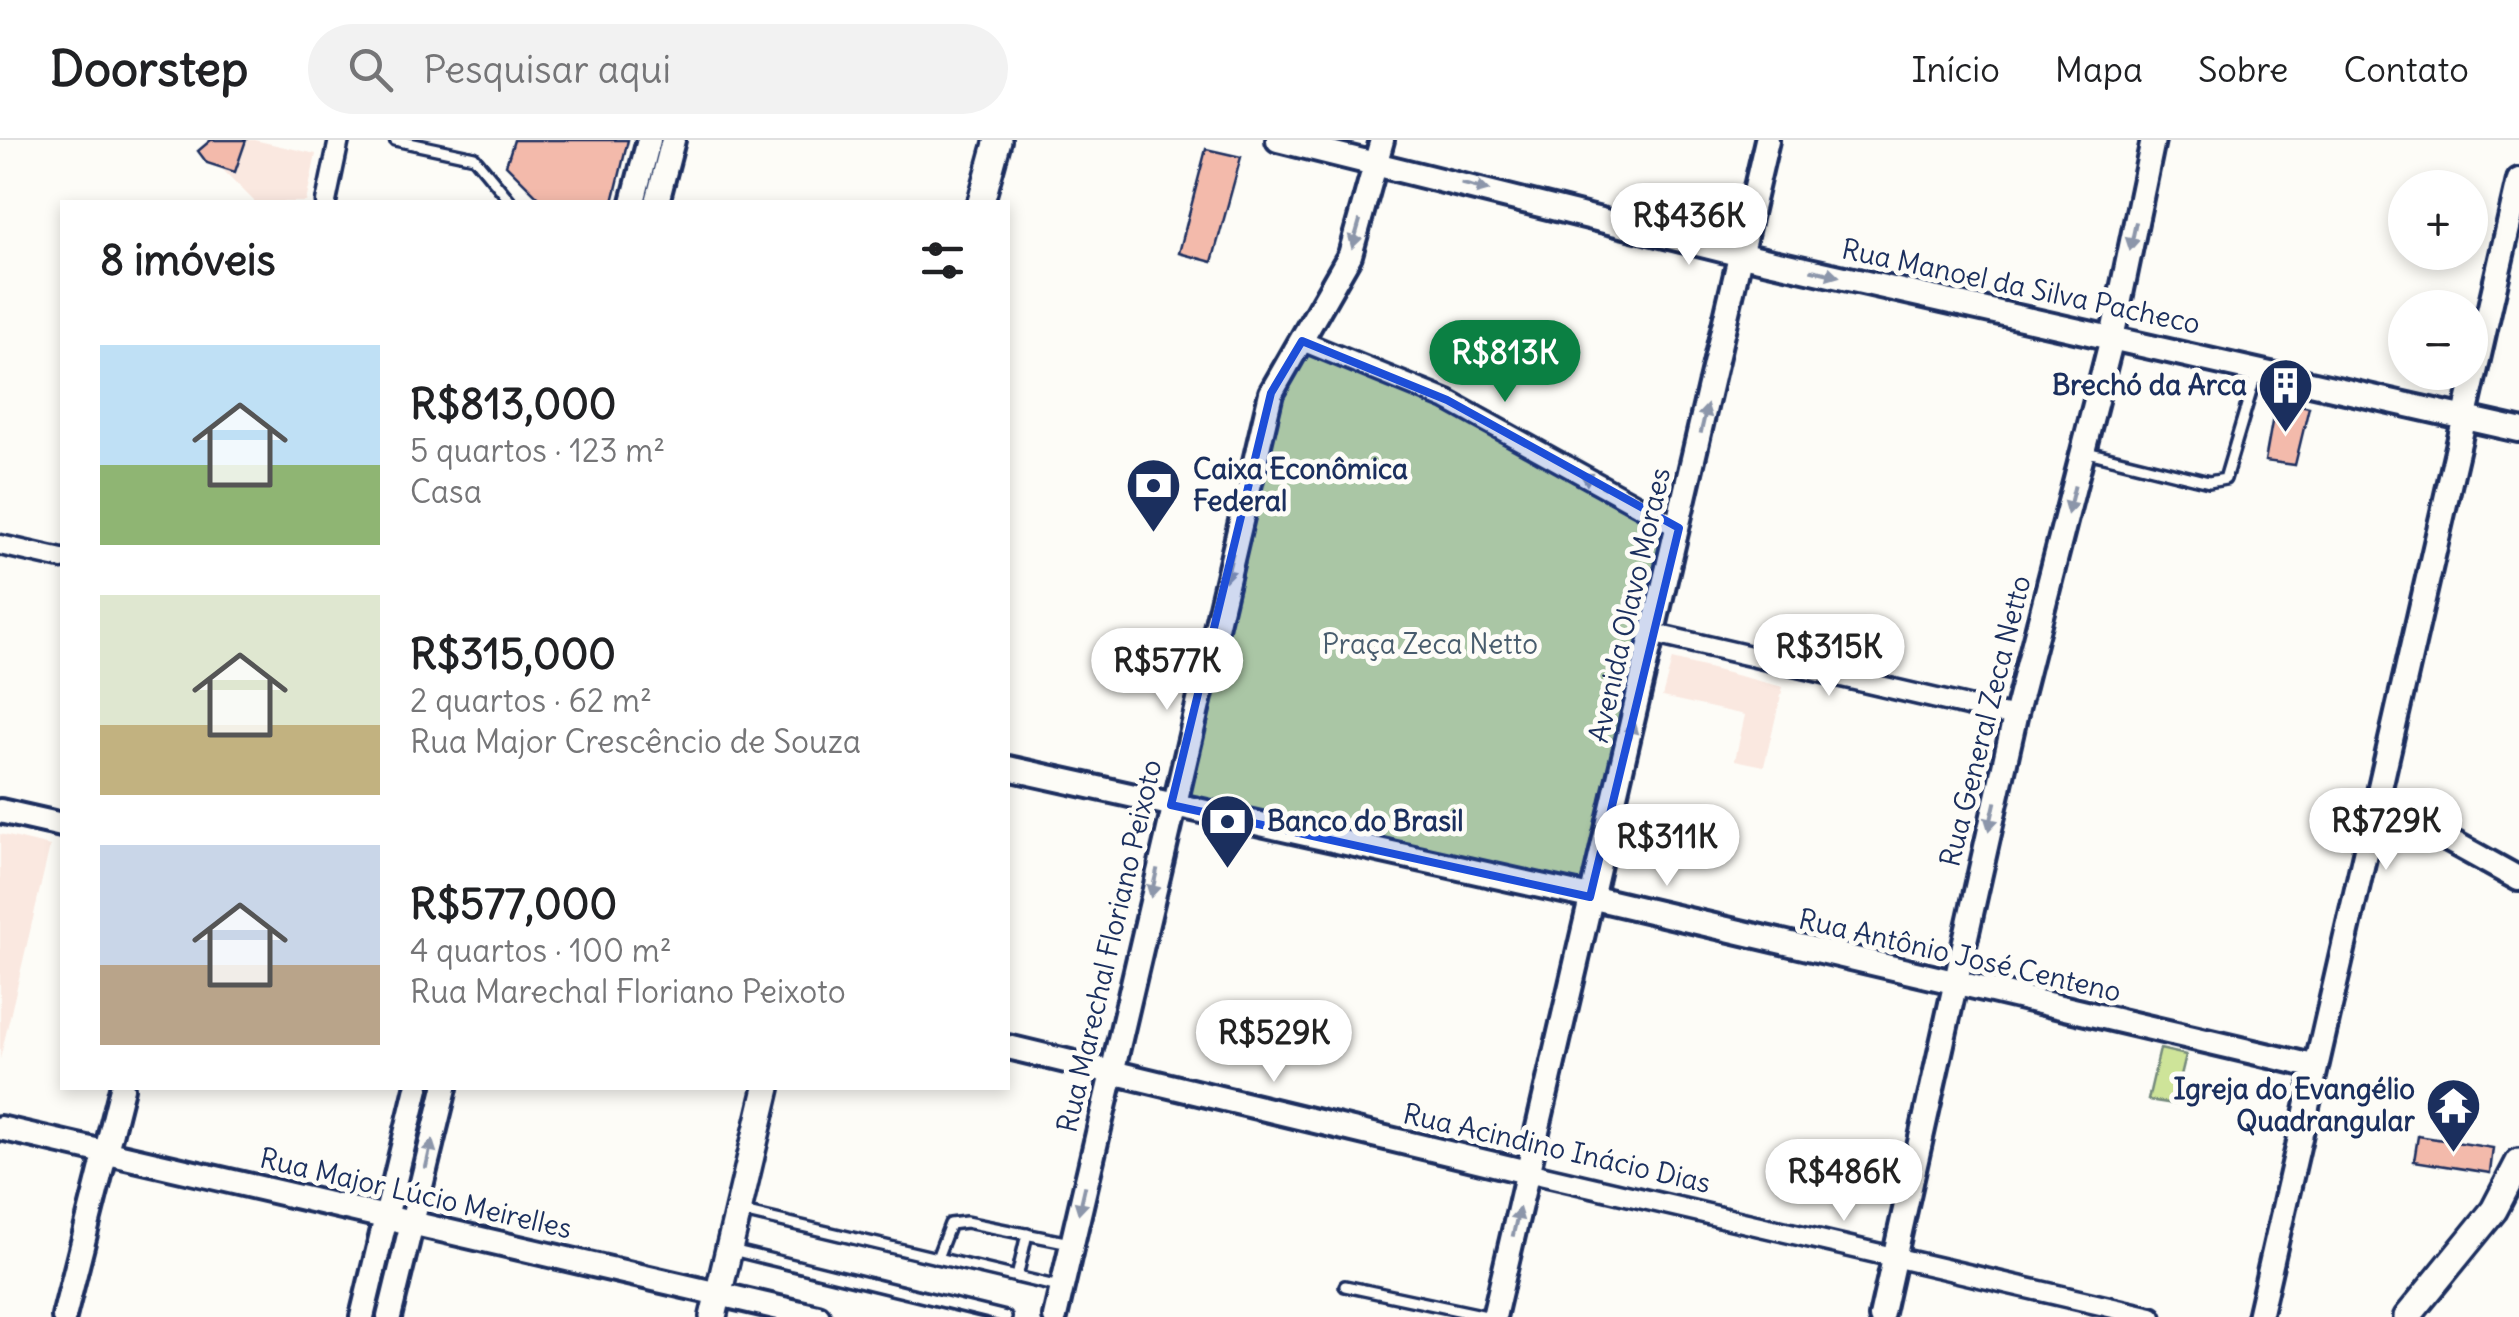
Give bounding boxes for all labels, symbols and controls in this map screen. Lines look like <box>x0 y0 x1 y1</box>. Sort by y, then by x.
search box <box>308 24 1008 114</box>
text: Doorstep <box>50 39 248 99</box>
icon: search <box>343 42 398 97</box>
text: Pesquisar aqui <box>423 46 671 93</box>
text: Início <box>1911 47 2000 91</box>
text: Mapa <box>2055 47 2143 91</box>
text: Sobre <box>2198 47 2288 91</box>
text: Contato <box>2343 47 2469 91</box>
map controls <box>2388 170 2488 390</box>
button: + <box>2388 170 2488 270</box>
one-way arrow <box>1460 180 1491 195</box>
pin: R$436K <box>1608 183 1770 268</box>
text: R$436K <box>1633 195 1746 236</box>
one-way arrow <box>1348 219 1363 250</box>
one-way arrow <box>2125 220 2141 251</box>
street label: Rua Manoel da Silva Pacheco <box>1838 230 2204 342</box>
icon: filters <box>915 233 970 288</box>
text: 8 imóveis <box>100 234 276 286</box>
one-way arrow <box>1810 266 1841 281</box>
button: − <box>2388 290 2488 390</box>
pin: R$813K <box>1424 320 1586 405</box>
text: R$813K <box>1451 332 1559 373</box>
building icon: Brechó da Arca <box>2256 355 2316 434</box>
place label: Brechó da Arca <box>2052 367 2247 403</box>
text: R$813,000 <box>410 378 616 430</box>
icon: home <box>180 385 300 505</box>
one-way arrow <box>1697 403 1712 434</box>
text: 5 quartos · 123 m² <box>410 430 665 471</box>
place label: Caixa Econômica Federal <box>1193 451 1408 519</box>
bank icon: Caixa Econômica Federal <box>1124 455 1184 534</box>
street label: Avenida Olavo Moraes <box>1580 464 1678 746</box>
text: Casa <box>410 471 482 512</box>
one-way arrow <box>1579 472 1608 489</box>
one-way arrow <box>2062 485 2078 516</box>
one-way arrow <box>1221 552 1236 583</box>
street label: Rua General Zeca Netto <box>1931 572 2039 870</box>
pin: R$315K <box>1748 614 1910 699</box>
park label: Praça Zeca Netto <box>1322 626 1538 662</box>
text: R$315K <box>1776 626 1882 667</box>
text: R$315,000 <box>410 628 616 680</box>
pin: R$577K <box>1086 628 1248 713</box>
icon: home <box>180 635 300 755</box>
text: R$577K <box>1113 640 1221 681</box>
text: 2 quartos · 62 m² <box>410 680 652 721</box>
one-way arrow <box>1623 719 1638 750</box>
text: Rua Major Crescêncio de Souza <box>410 721 861 762</box>
street label: Rua Marechal Floriano Peixoto <box>1049 756 1169 1136</box>
pin: R$729K <box>2305 788 2467 873</box>
bank icon: Banco do Brasil <box>1198 791 1258 870</box>
text: R$729K <box>2331 800 2441 841</box>
one-way arrow <box>1984 801 2000 832</box>
place label: Banco do Brasil <box>1267 803 1464 839</box>
pin: R$311K <box>1586 804 1748 889</box>
text: R$311K <box>1616 816 1718 857</box>
one-way arrow <box>1146 868 1161 899</box>
text: R$577,000 <box>410 878 617 930</box>
icon: home <box>180 885 300 1005</box>
street label: Rua Antônio José Centeno <box>1795 900 2125 1010</box>
text: 4 quartos · 100 m² <box>410 930 672 971</box>
text: Rua Marechal Floriano Peixoto <box>410 971 846 1012</box>
pin: R$529K <box>1193 1000 1355 1085</box>
text: R$529K <box>1218 1012 1330 1053</box>
place label: Igreja do Evangélio Quadrangular <box>2174 1071 2416 1139</box>
temple icon: Igreja do Evangélio Quadrangular <box>2424 1075 2484 1154</box>
street label: Rua Acindino Inácio Dias <box>1400 1095 1714 1201</box>
one-way arrow <box>422 1138 437 1169</box>
pin: R$486K <box>1763 1139 1925 1224</box>
street label: Rua Major Lúcio Meirelles <box>257 1140 575 1246</box>
text: R$486K <box>1787 1151 1901 1192</box>
one-way arrow <box>1074 1185 1089 1216</box>
one-way arrow <box>1508 1206 1524 1237</box>

